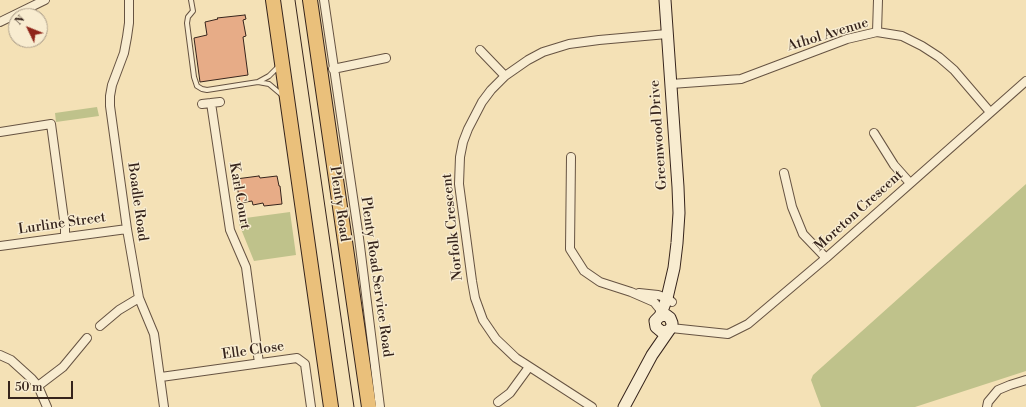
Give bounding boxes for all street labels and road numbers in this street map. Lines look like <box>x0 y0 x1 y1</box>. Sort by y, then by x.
street label: Athol Avenue <box>785 15 871 55</box>
street label: Greenwood Drive <box>647 79 671 191</box>
street label: Karl Court <box>225 161 253 231</box>
street label: Boadle Road <box>123 162 151 242</box>
street label: Plenty Road <box>325 165 353 243</box>
street label: Moreton Crescent <box>811 167 907 255</box>
street label: Norfolk Crescent <box>439 173 467 281</box>
street label: Plenty Road Service Road <box>356 196 396 358</box>
street label: Lurline Street <box>17 210 107 238</box>
street label: Elle Close <box>221 338 285 364</box>

